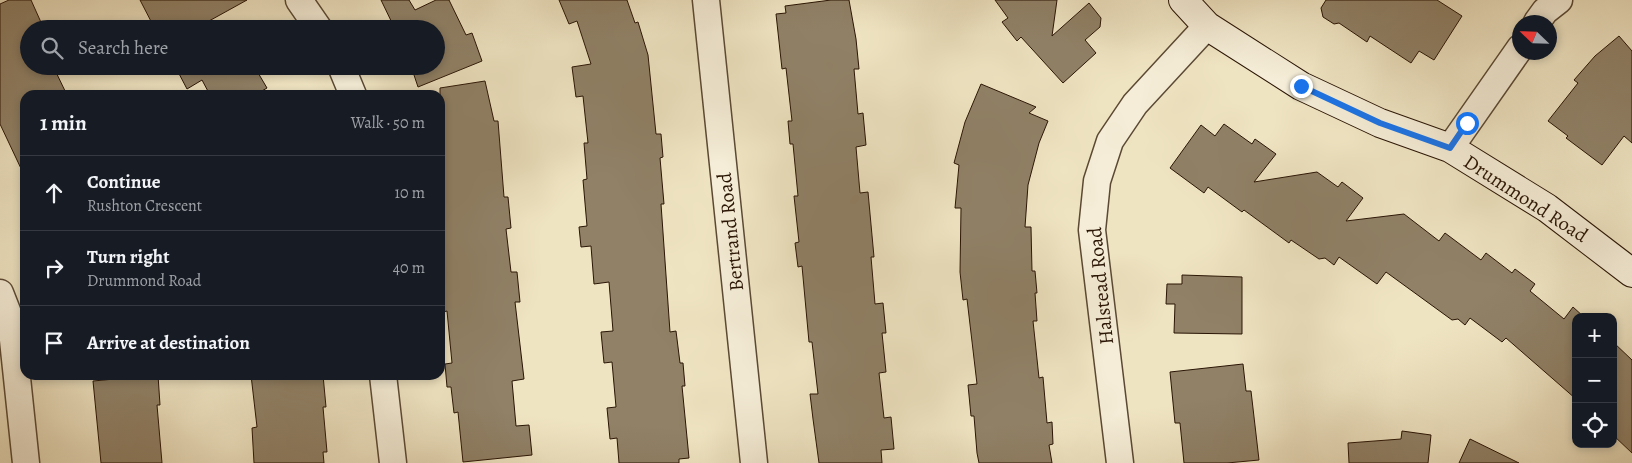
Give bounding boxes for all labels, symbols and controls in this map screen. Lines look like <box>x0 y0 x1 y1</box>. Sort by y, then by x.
north arrow <box>1512 15 1557 60</box>
search box <box>20 20 445 75</box>
icon: search <box>38 34 66 62</box>
text: Search here <box>78 35 168 61</box>
route end <box>1290 75 1313 98</box>
text: 1 min <box>40 109 87 137</box>
text: Walk · 50 m <box>351 112 425 134</box>
route start <box>1456 112 1479 135</box>
street label: Drummond Road <box>1458 148 1593 249</box>
text: Continue <box>87 169 161 195</box>
street label: Bertrand Road <box>711 171 750 293</box>
icon: ahead <box>40 179 68 207</box>
text: 10 m <box>395 182 425 204</box>
text: Rushton Crescent <box>87 195 202 217</box>
street label: Halstead Road <box>1081 226 1120 346</box>
text: Turn right <box>87 244 169 270</box>
icon: right <box>40 254 68 282</box>
text: 40 m <box>393 257 425 279</box>
text: Drummond Road <box>87 270 201 292</box>
map controls <box>1572 313 1617 448</box>
button: + <box>1572 313 1617 358</box>
icon: arrive <box>40 329 68 357</box>
text: Arrive at destination <box>87 330 250 356</box>
button: − <box>1572 358 1617 403</box>
button: locate <box>1572 403 1617 448</box>

